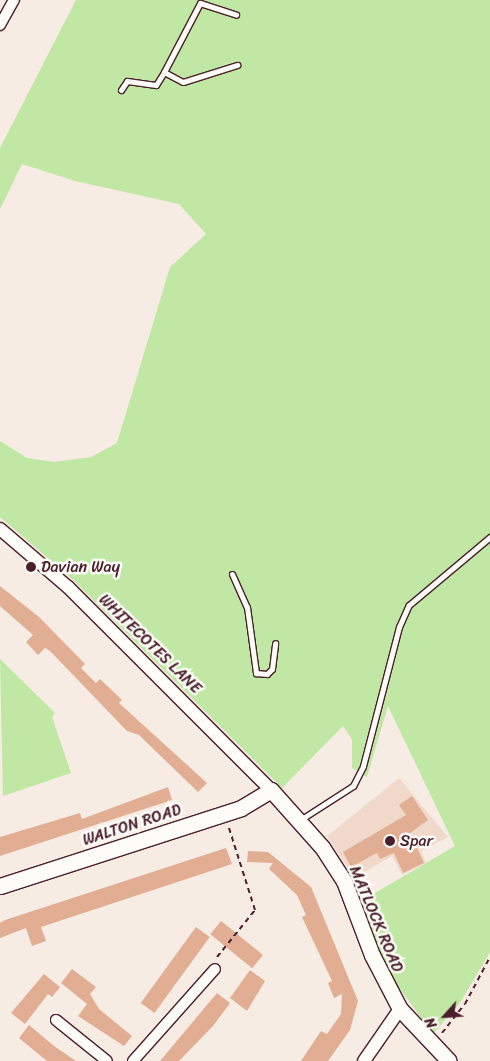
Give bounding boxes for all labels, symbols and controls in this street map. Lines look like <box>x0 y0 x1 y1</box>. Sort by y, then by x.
place label: Davian Way <box>41 557 120 577</box>
marker: Davian Way <box>25 561 37 573</box>
street label: WHITECOTES LANE <box>95 590 205 698</box>
street label: WALTON ROAD <box>80 800 184 850</box>
place label: Spar <box>400 831 433 851</box>
marker: Spar <box>384 835 396 847</box>
street label: MATLOCK ROAD <box>345 863 407 975</box>
north arrow <box>420 991 470 1041</box>
text: N <box>418 1013 444 1033</box>

